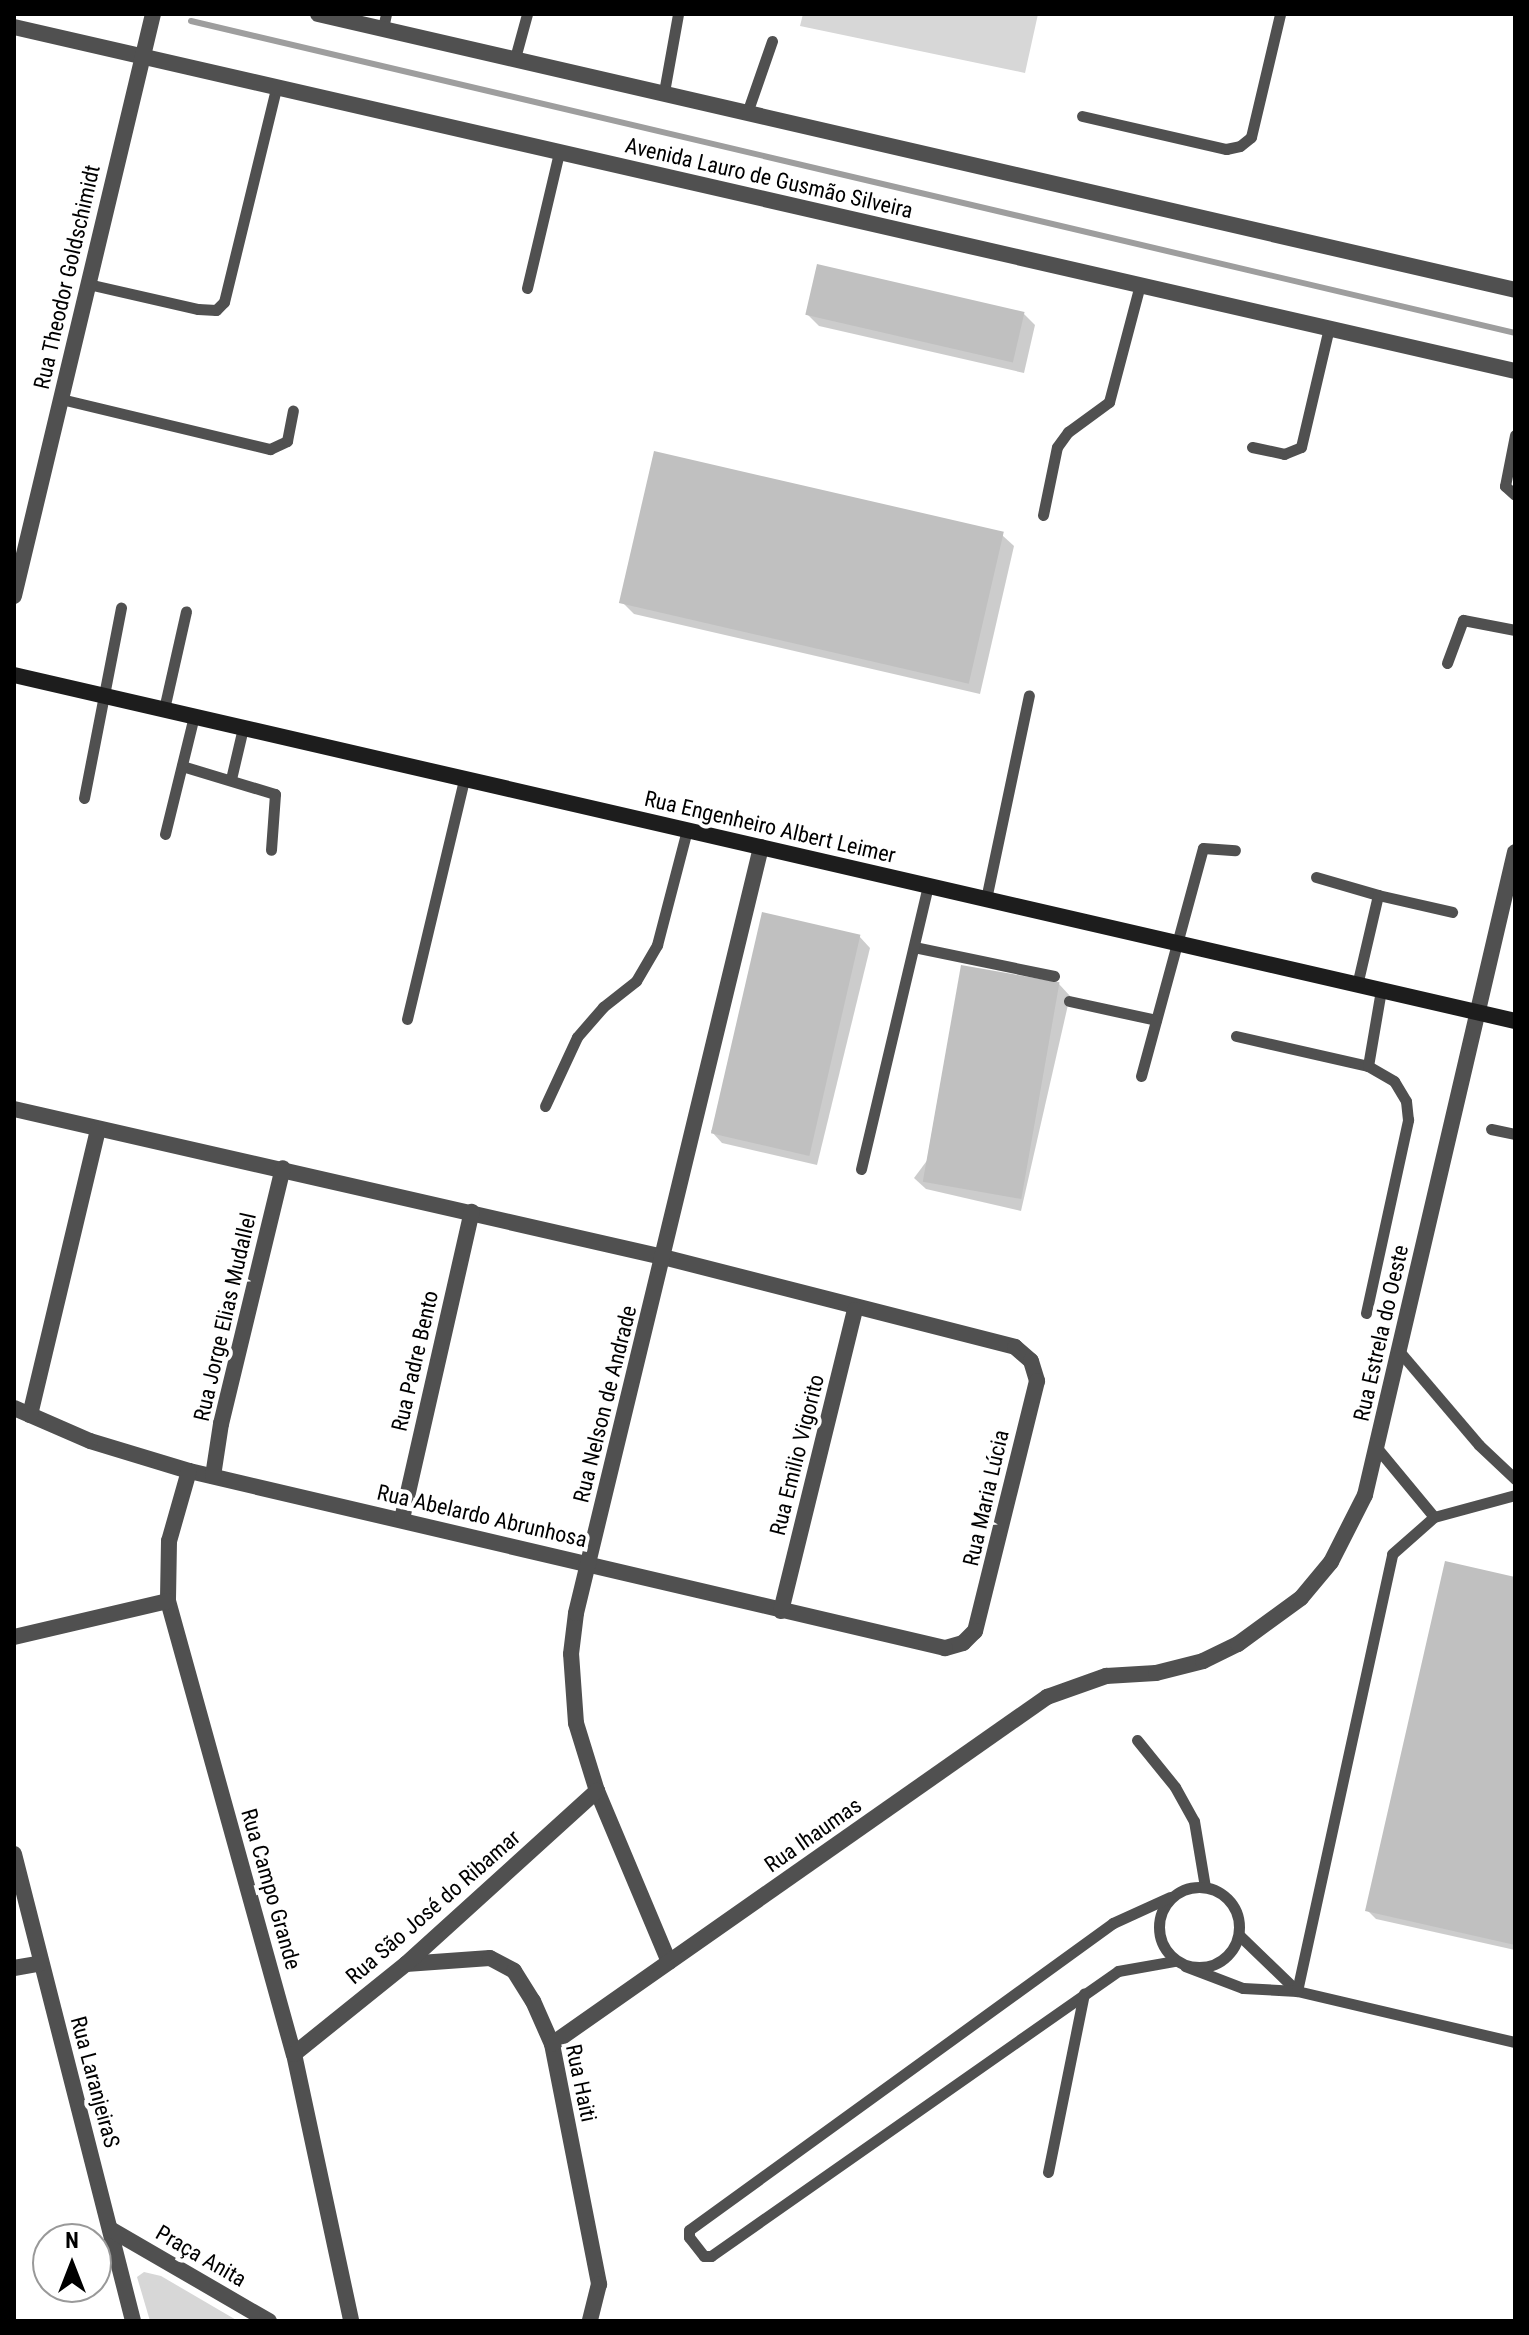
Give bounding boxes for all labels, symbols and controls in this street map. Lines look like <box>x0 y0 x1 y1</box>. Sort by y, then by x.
street label: Avenida Lauro de Gusmão Silveira <box>623 132 915 224</box>
street label: Rua Theodor Goldschimidt <box>28 162 106 392</box>
street label: Rua Engenheiro Albert Leimer <box>642 785 898 869</box>
street label: Rua Jorge Elias Mudallel <box>188 1210 262 1424</box>
street label: Rua Estrela do Oeste <box>1348 1242 1414 1424</box>
street label: Rua Padre Bento <box>386 1288 444 1434</box>
street label: Rua Nelson de Andrade <box>568 1303 642 1505</box>
street label: Rua Emilio Vigorito <box>764 1372 830 1538</box>
street label: Rua Maria Lúcia <box>958 1427 1014 1569</box>
street label: Rua Abelardo Abrunhosa <box>374 1479 590 1553</box>
street label: Rua Ihaumas <box>759 1792 867 1878</box>
street label: Rua Campo Grande <box>235 1806 307 1972</box>
street label: Rua São José do Ribamar <box>341 1824 525 1990</box>
street label: Rua LaranjeiraS <box>65 2013 125 2151</box>
street label: Rua Haiti <box>560 2042 602 2124</box>
street label: Praça Anita <box>151 2220 251 2292</box>
north arrow <box>32 2223 112 2303</box>
text: N <box>65 2228 79 2253</box>

